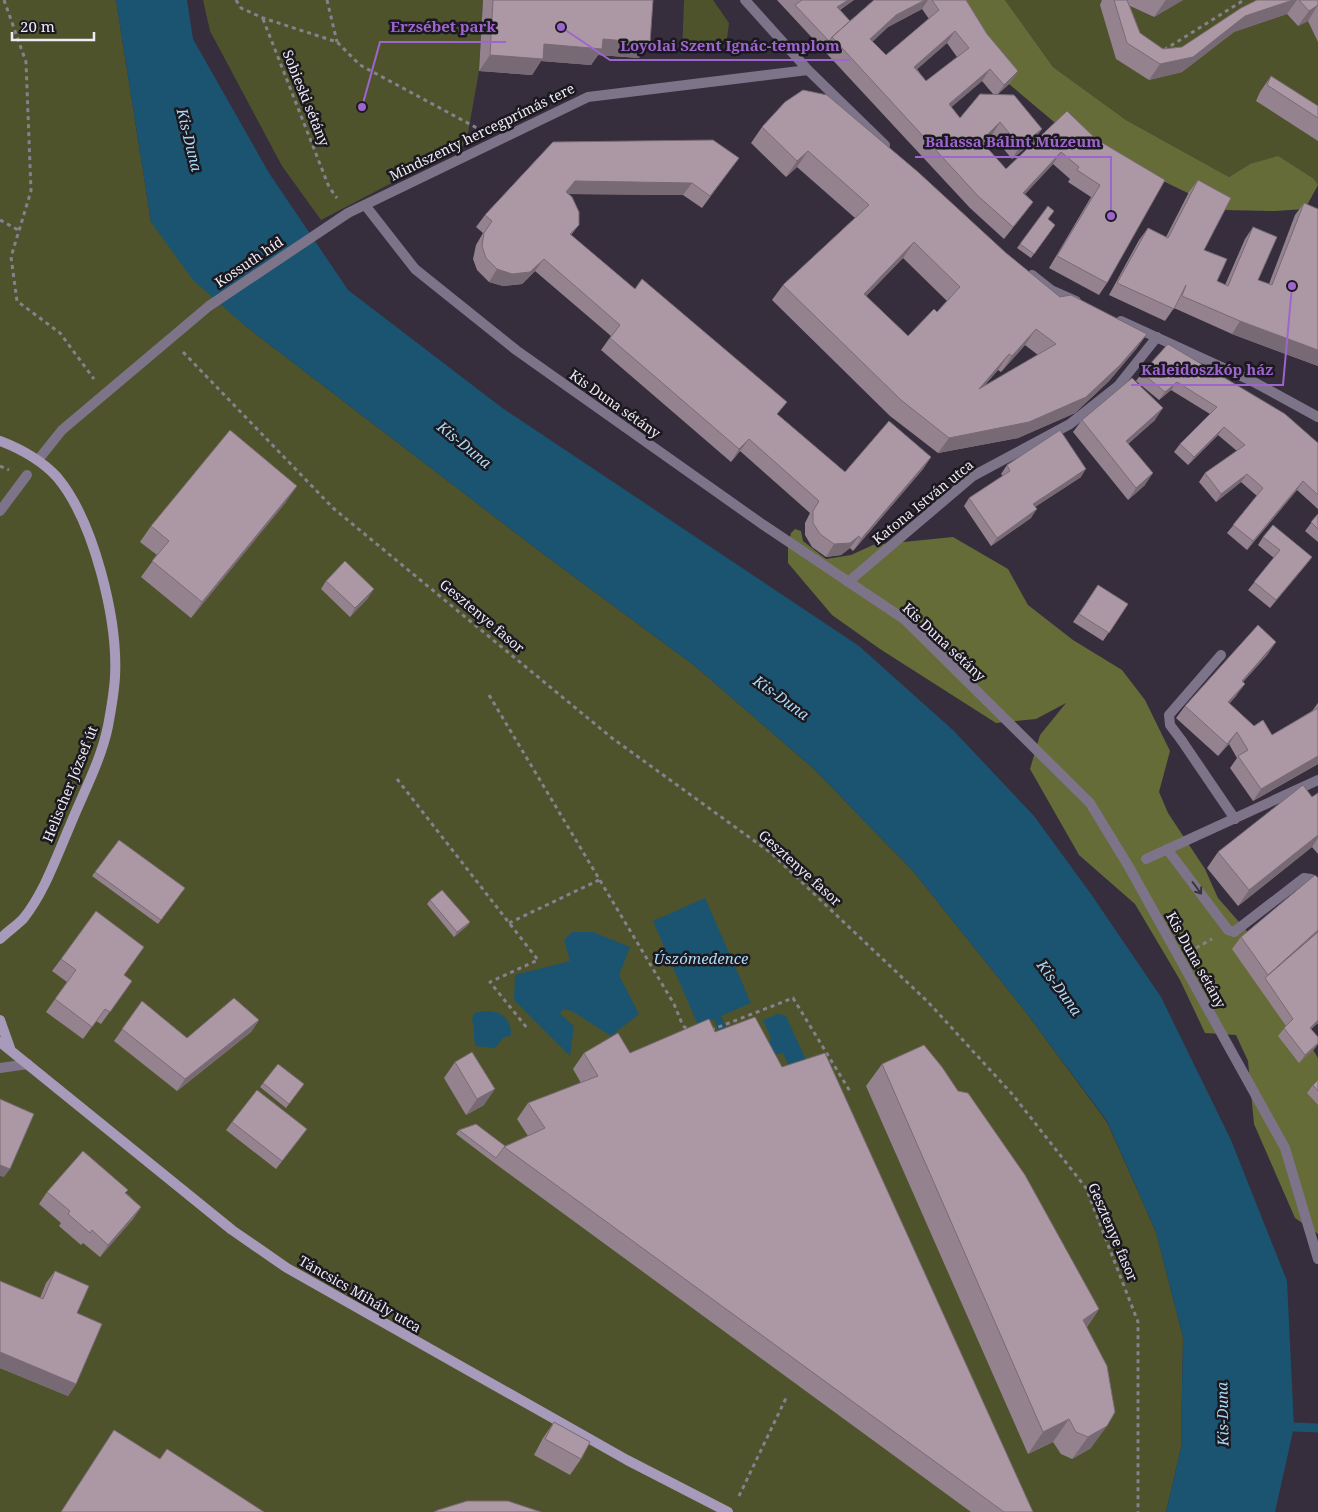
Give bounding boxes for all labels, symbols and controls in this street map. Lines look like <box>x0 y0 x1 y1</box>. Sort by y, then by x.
scale bar <box>12 10 95 42</box>
callout: Erzsébet park <box>380 12 506 42</box>
text: 20 m <box>20 16 55 36</box>
text: Erzsébet park <box>390 16 496 36</box>
callout: Loyolai Szent Ignác-templom <box>610 30 850 60</box>
text: Loyolai Szent Ignác-templom <box>620 35 840 55</box>
street label: Sobieski sétány <box>279 47 334 149</box>
street label: Mindszenty hercegprímás tere <box>386 78 578 185</box>
water label: Kis-Duna <box>172 105 208 174</box>
callout: Balassa Bálint Múzeum <box>915 127 1111 157</box>
text: Balassa Bálint Múzeum <box>925 131 1101 151</box>
street label: Kossuth híd <box>211 232 287 291</box>
callout: Kaleidoszkóp ház <box>1131 355 1283 385</box>
text: Kaleidoszkóp ház <box>1141 359 1273 379</box>
street label: Kis Duna sétány <box>566 365 665 442</box>
water label: Kis-Duna <box>433 416 496 472</box>
street label: Katona István utca <box>868 455 977 548</box>
street label: Gesztenye fasor <box>436 575 529 657</box>
street label: Kis Duna sétány <box>899 598 990 685</box>
water label: Kis-Duna <box>749 670 814 724</box>
street label: Helischer József út <box>38 723 102 845</box>
street label: Gesztenye fasor <box>755 825 846 910</box>
one-way arrow <box>1191 881 1202 894</box>
street label: Kis Duna sétány <box>1162 908 1231 1011</box>
water label: Úszómedence <box>654 948 749 968</box>
water label: Kis-Duna <box>1032 955 1087 1020</box>
street label: Gesztenye fasor <box>1084 1180 1143 1284</box>
street label: Táncsics Mihály utca <box>296 1251 425 1336</box>
water label: Kis-Duna <box>1211 1381 1233 1447</box>

